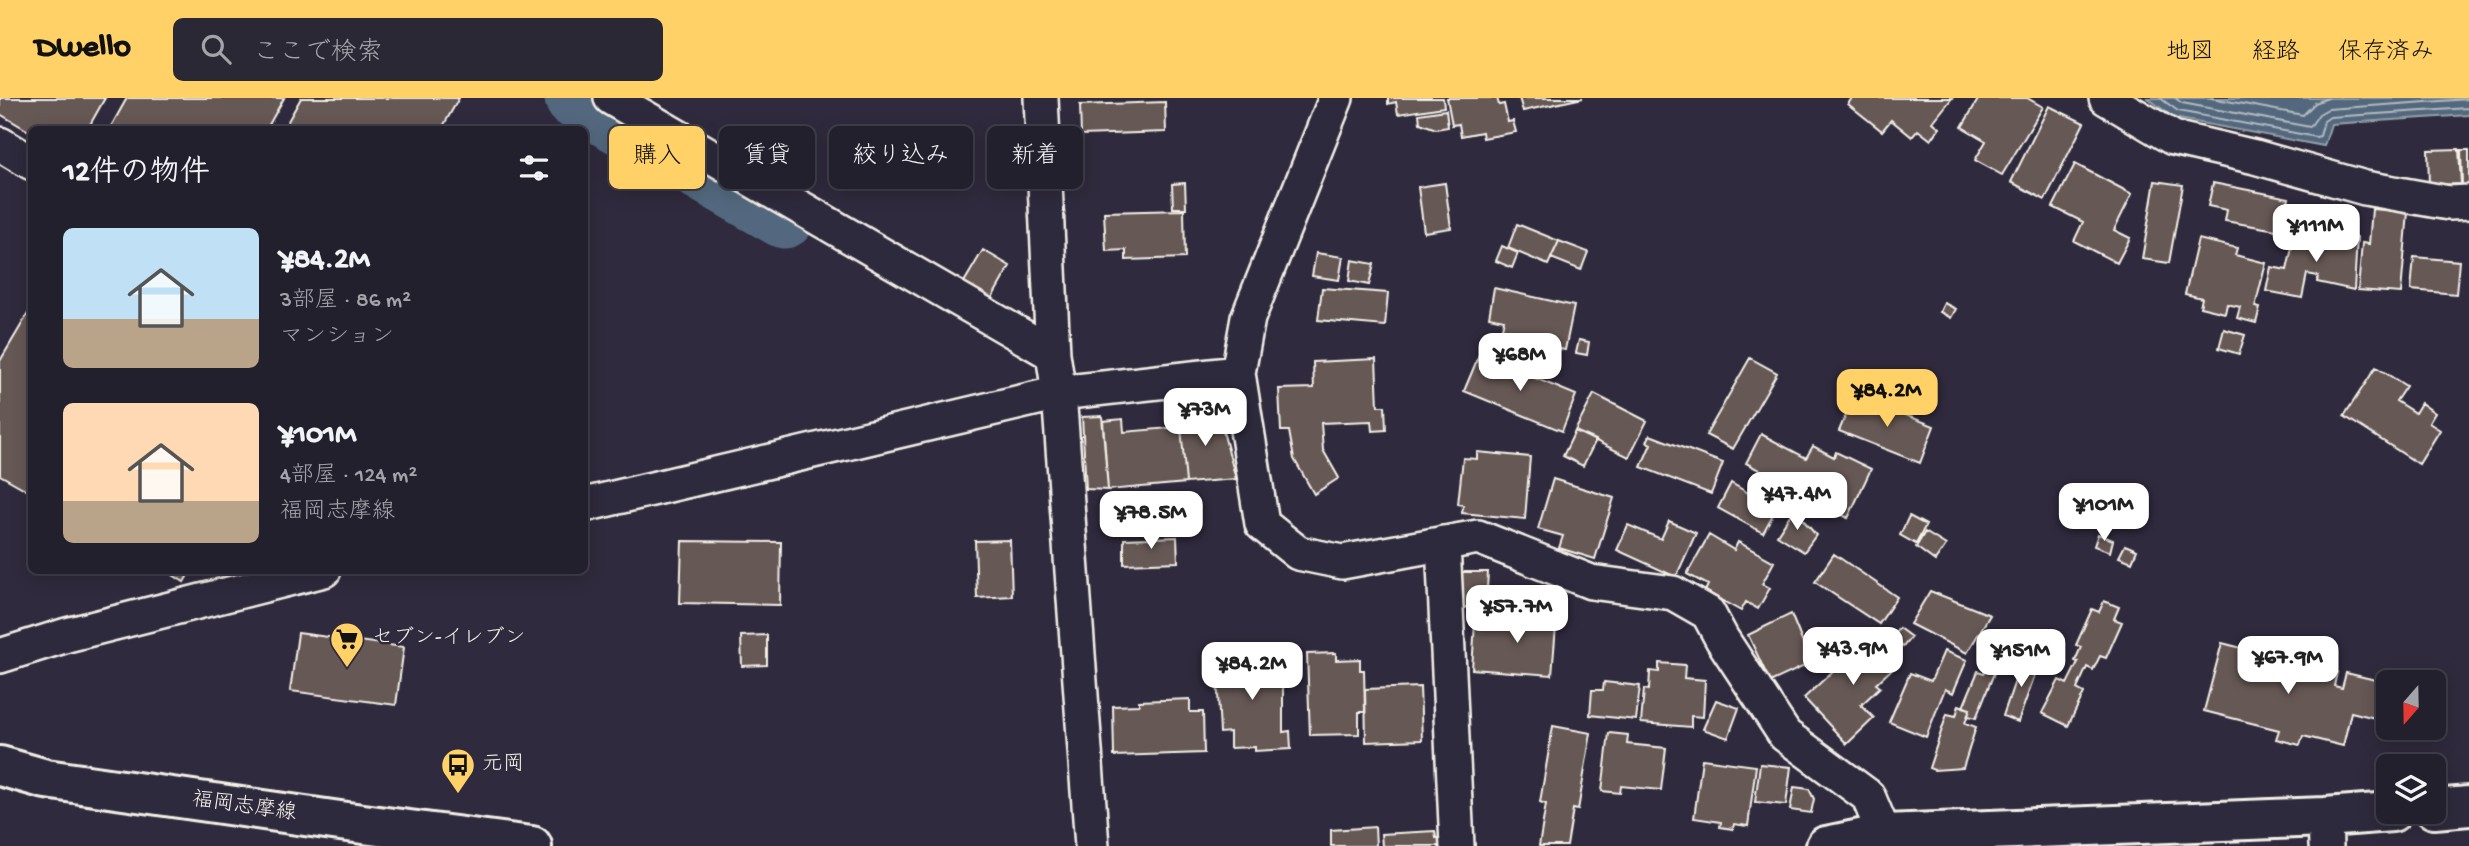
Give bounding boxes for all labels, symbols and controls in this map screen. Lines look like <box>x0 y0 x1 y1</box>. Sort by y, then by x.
search box <box>173 18 663 81</box>
text: Dwello <box>35 30 131 68</box>
icon: search <box>197 30 235 68</box>
text: ここで検索 <box>253 39 383 70</box>
text: 地図 <box>2166 39 2214 68</box>
text: 経路 <box>2252 39 2300 68</box>
text: 保存済み <box>2338 39 2434 68</box>
chip: 購入 <box>609 126 705 189</box>
chip: 賃貸 <box>719 126 815 189</box>
chip: 絞り込み <box>829 126 973 189</box>
chip: 新着 <box>987 126 1083 189</box>
icon: filters <box>515 149 553 187</box>
text: 12件の物件 <box>63 157 210 192</box>
pin: ¥111M <box>2267 204 2365 264</box>
text: ¥111M <box>2289 213 2343 240</box>
text: ¥84.2M <box>280 244 370 279</box>
icon: home <box>119 256 203 340</box>
text: 3部屋 · 86 m² <box>280 288 411 315</box>
text: マンション <box>280 324 394 351</box>
pin: ¥68M <box>1479 334 1561 393</box>
text: ¥68M <box>1495 342 1545 369</box>
pin: ¥84.2M <box>1830 370 1944 429</box>
text: ¥84.2M <box>1853 378 1921 405</box>
pin: ¥73M <box>1164 388 1246 448</box>
text: ¥73M <box>1180 397 1230 424</box>
text: ¥101M <box>280 419 356 454</box>
icon: home <box>119 431 203 515</box>
text: 4部屋 · 124 m² <box>280 463 417 490</box>
pin: ¥47.4M <box>1740 472 1854 532</box>
text: ¥47.4M <box>1763 481 1831 508</box>
pin: ¥101M <box>2055 484 2153 543</box>
pin: ¥78.5M <box>1094 491 1208 551</box>
text: ¥101M <box>2075 492 2133 519</box>
text: 福岡志摩線 <box>280 499 395 526</box>
text: ¥78.5M <box>1116 500 1186 527</box>
pin: ¥57.7M <box>1460 586 1574 645</box>
text: ¥57.7M <box>1482 594 1552 621</box>
supermarket icon: セブン-イレブン <box>328 620 366 669</box>
place label: セブン-イレブン <box>372 626 526 652</box>
pin: ¥43.9M <box>1796 628 1910 687</box>
pin: ¥151M <box>1972 630 2070 689</box>
text: ¥43.9M <box>1819 636 1887 663</box>
pin: ¥67.9M <box>2231 636 2345 696</box>
text: ¥151M <box>1992 638 2050 665</box>
pin: ¥84.2M <box>1195 642 1309 702</box>
text: ¥67.9M <box>2254 645 2323 672</box>
text: ¥84.2M <box>1218 651 1286 678</box>
north arrow <box>2376 670 2446 740</box>
map controls <box>2376 670 2446 824</box>
bus stop icon: 元岡 <box>439 746 477 795</box>
place label: 元岡 <box>482 753 524 778</box>
button: layers <box>2376 754 2446 824</box>
street label: 福岡志摩線 <box>190 786 298 828</box>

